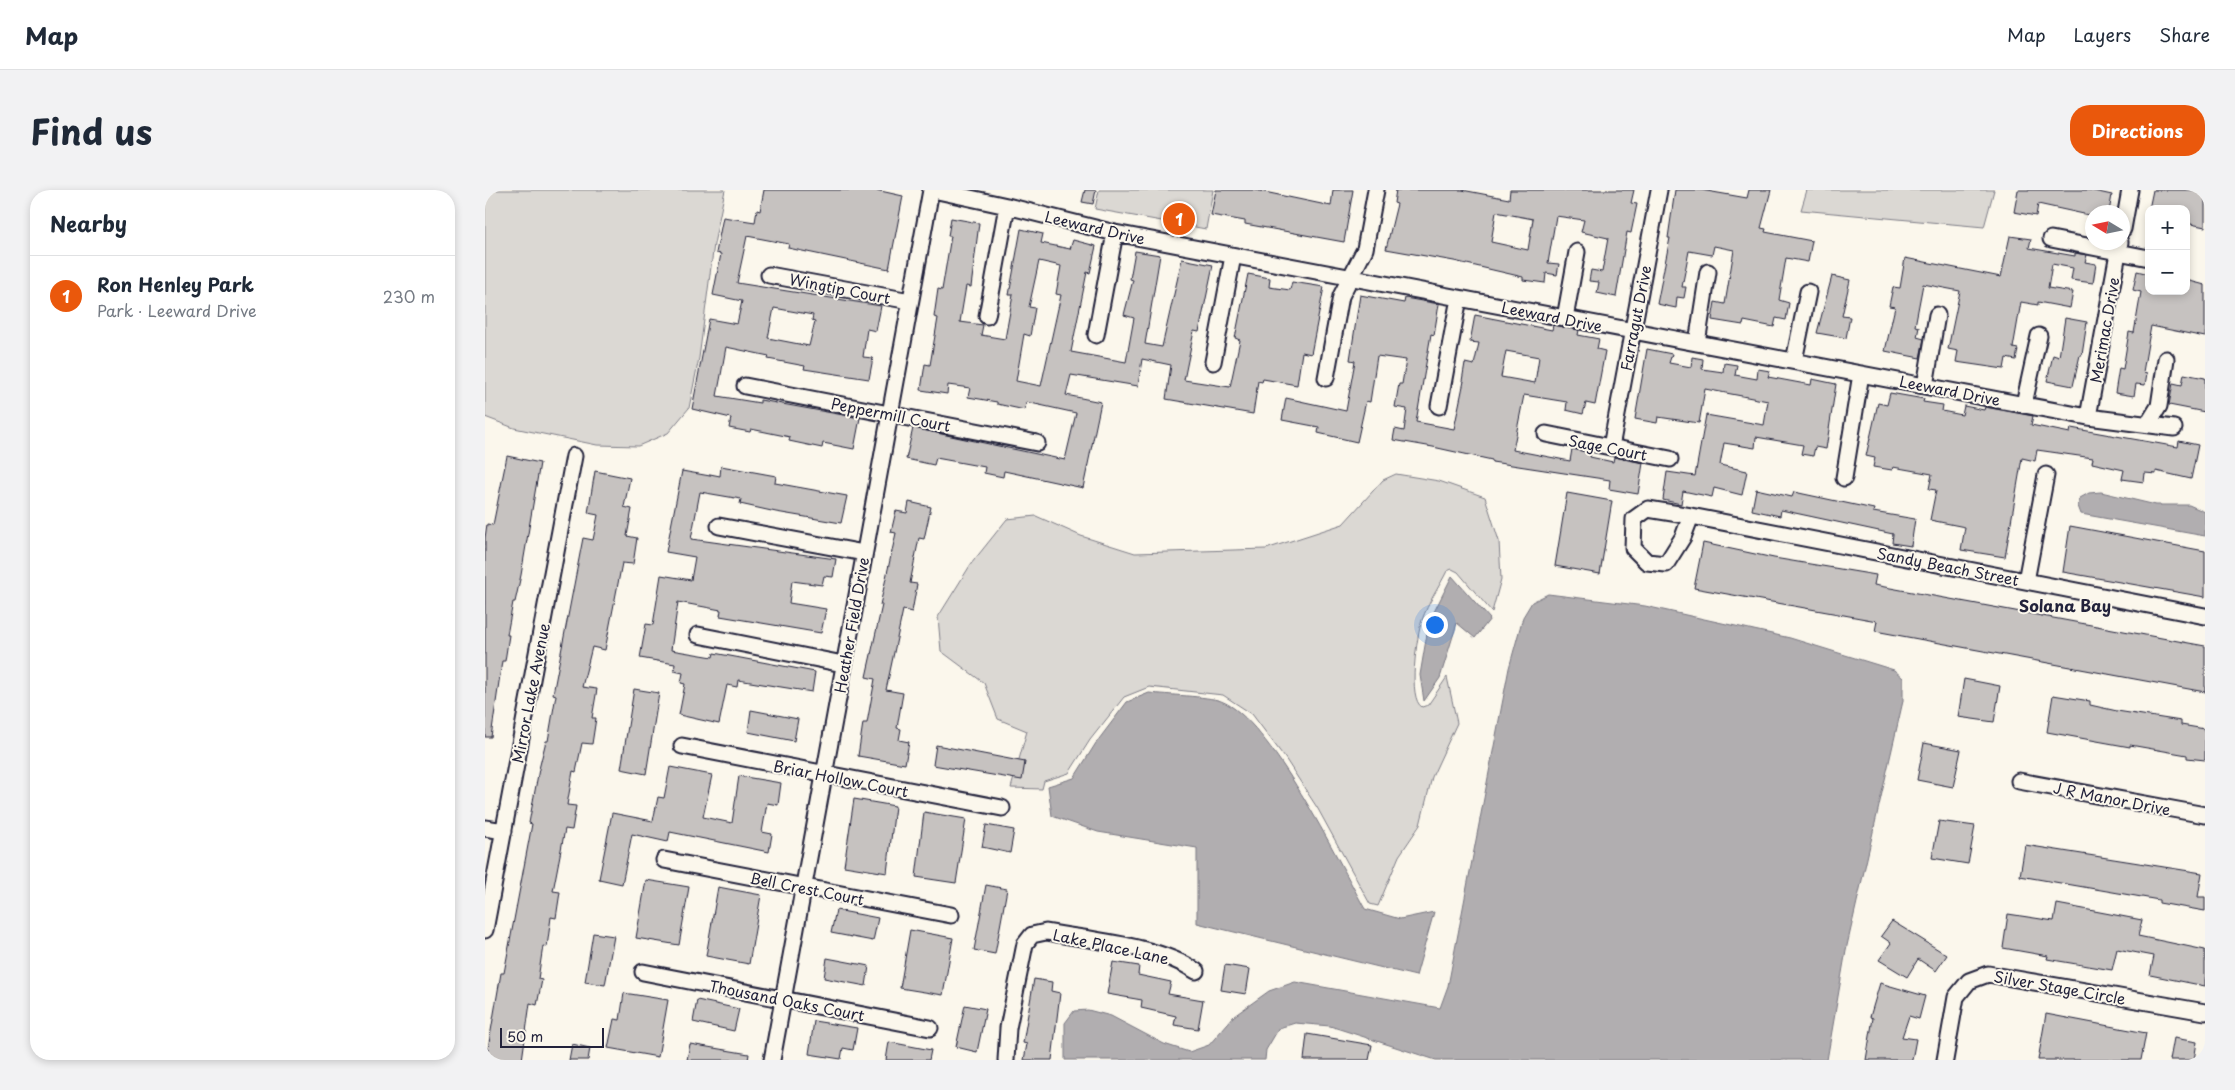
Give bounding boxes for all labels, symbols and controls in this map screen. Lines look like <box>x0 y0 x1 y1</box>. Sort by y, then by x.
text: Map <box>25 17 78 53</box>
text: Map <box>2007 21 2046 48</box>
text: Layers <box>2074 21 2131 48</box>
text: Share <box>2159 21 2210 48</box>
text: Find us <box>30 104 152 157</box>
button: Directions <box>2070 105 2205 156</box>
pin: 1 <box>1163 200 1195 238</box>
street label: Leeward Drive <box>1043 204 1147 250</box>
north arrow <box>2085 205 2130 250</box>
map controls <box>2145 205 2190 295</box>
button: + <box>2145 205 2190 250</box>
text: Nearby <box>50 207 127 239</box>
button: − <box>2145 250 2190 295</box>
street label: Farragut Drive <box>1613 263 1657 373</box>
street label: Wingtip Court <box>788 267 892 309</box>
text: Ron Henley Park <box>97 270 254 298</box>
street label: Merimac Drive <box>2083 275 2125 385</box>
text: 1 <box>62 284 70 308</box>
text: 230 m <box>383 284 435 308</box>
street label: Leeward Drive <box>1500 295 1604 337</box>
text: Park · Leeward Drive <box>97 298 257 322</box>
street label: Leeward Drive <box>1898 369 2002 411</box>
street label: Peppermill Court <box>829 391 953 437</box>
street label: Sage Court <box>1567 428 1649 466</box>
street label: Sandy Beach Street <box>1875 541 2021 591</box>
street label: Heather Field Drive <box>828 555 874 695</box>
district label: Solana Bay <box>2019 593 2111 617</box>
your location <box>1422 612 1448 638</box>
street label: Mirror Lake Avenue <box>505 621 555 765</box>
street label: Briar Hollow Court <box>772 754 910 802</box>
street label: J R Manor Drive <box>2052 775 2172 821</box>
street label: Bell Crest Court <box>748 866 866 910</box>
street label: Lake Place Lane <box>1051 922 1171 970</box>
street label: Silver Stage Circle <box>1992 964 2128 1010</box>
street label: Thousand Oaks Court <box>707 974 867 1026</box>
scale bar <box>500 1025 604 1048</box>
text: 50 m <box>507 1026 543 1047</box>

